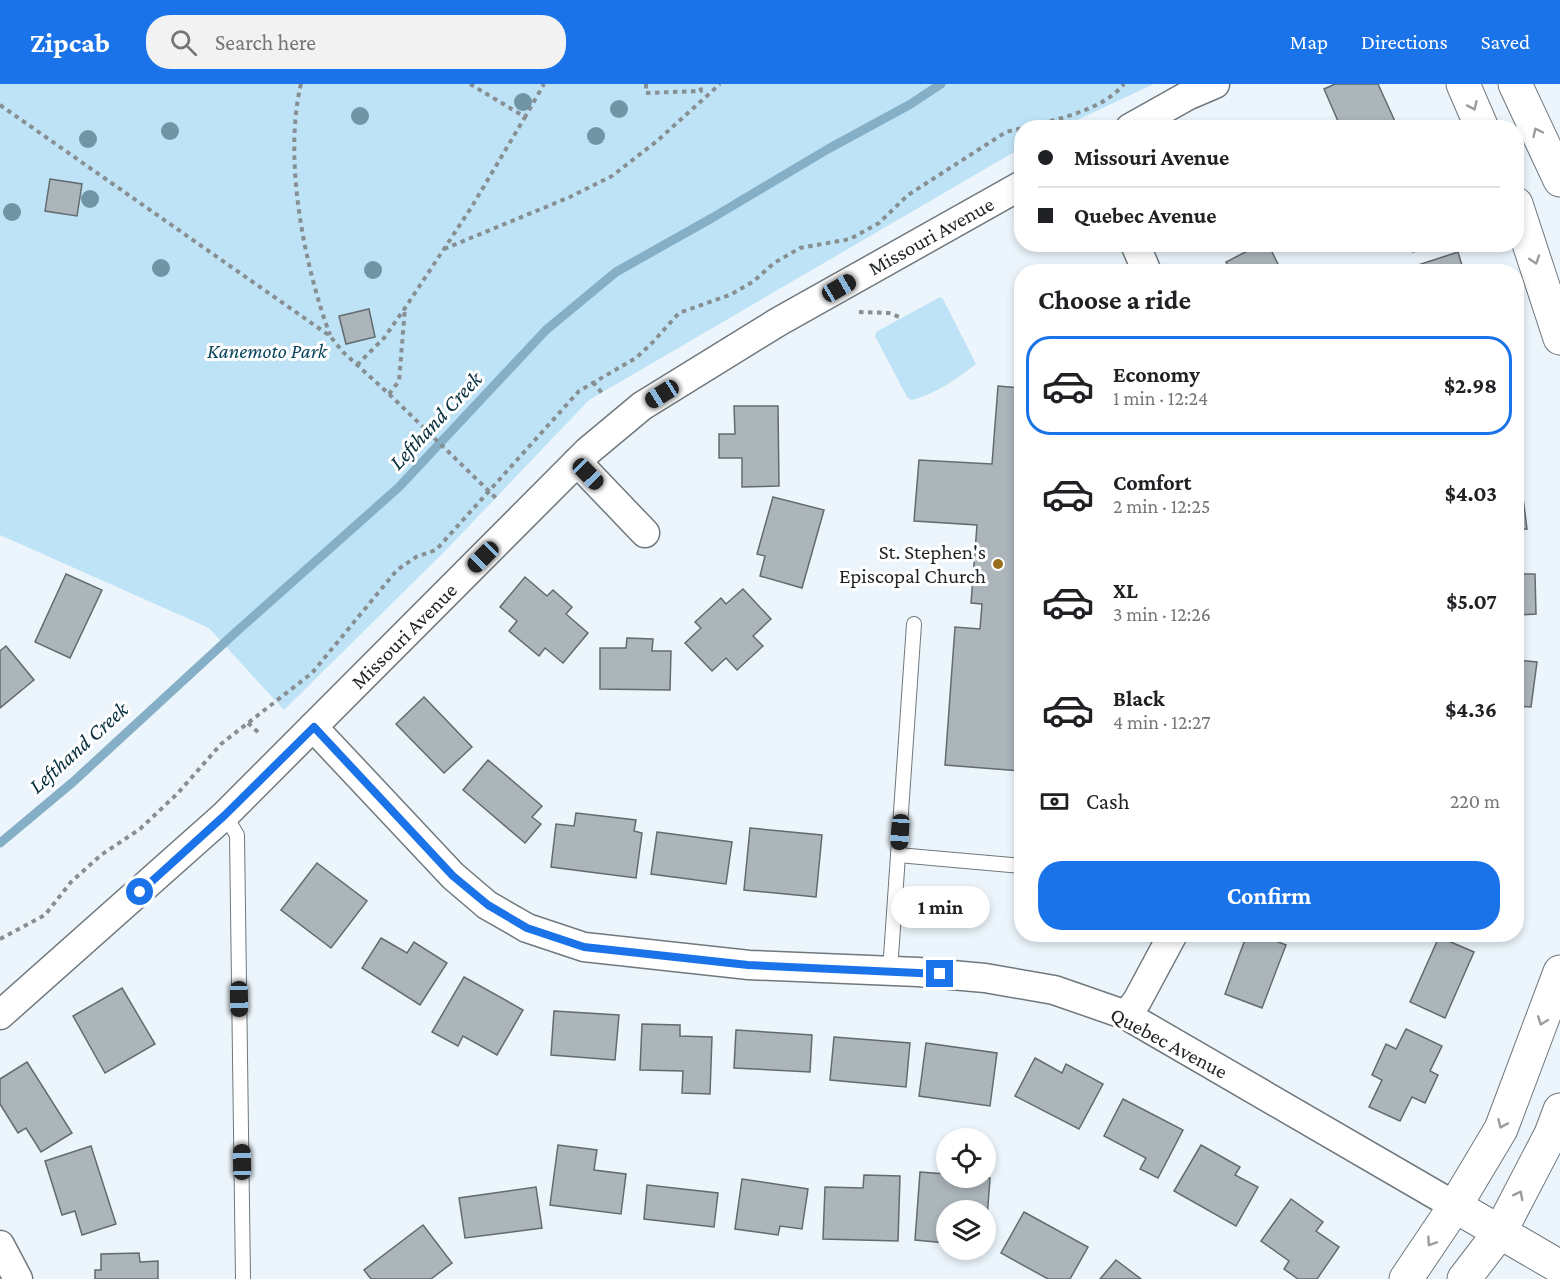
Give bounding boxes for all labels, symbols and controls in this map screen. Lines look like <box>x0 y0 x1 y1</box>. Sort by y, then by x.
search box <box>146 15 566 69</box>
icon: search <box>167 26 200 59</box>
text: Zipcab <box>30 27 110 58</box>
text: Search here <box>215 30 316 55</box>
text: Map <box>1290 30 1328 54</box>
text: Directions <box>1361 30 1448 54</box>
text: Saved <box>1481 30 1530 54</box>
one-way arrow <box>1465 99 1477 110</box>
one-way arrow <box>1533 128 1545 139</box>
text: Missouri Avenue <box>1074 145 1229 170</box>
street label: Missouri Avenue <box>864 192 998 280</box>
text: Quebec Avenue <box>1074 203 1217 228</box>
one-way arrow <box>1528 254 1540 265</box>
car <box>819 271 859 305</box>
text: Choose a ride <box>1038 285 1191 315</box>
park label: Kanemoto Park <box>207 339 328 363</box>
icon: car <box>1041 359 1095 413</box>
text: Economy <box>1113 362 1200 387</box>
water label: Lefthand Creek <box>384 365 488 474</box>
text: $2.98 <box>1444 373 1497 398</box>
car <box>642 377 682 411</box>
text: 1 min · 12:24 <box>1113 387 1208 409</box>
car <box>569 455 607 493</box>
icon: car <box>1041 467 1095 521</box>
text: Comfort <box>1113 470 1191 495</box>
text: $4.03 <box>1445 481 1497 506</box>
text: 2 min · 12:25 <box>1113 495 1210 517</box>
car <box>464 538 502 576</box>
place label: St. Stephen's Episcopal Church <box>839 540 986 588</box>
marker: St. Stephen's Episcopal Church <box>991 557 1005 571</box>
icon: car <box>1041 575 1095 629</box>
street label: Missouri Avenue <box>346 578 462 694</box>
text: XL <box>1113 578 1138 603</box>
text: $5.07 <box>1446 589 1497 614</box>
text: 3 min · 12:26 <box>1113 603 1211 625</box>
icon: car <box>1041 683 1095 737</box>
text: Black <box>1113 686 1165 711</box>
water label: Lefthand Creek <box>24 696 134 798</box>
text: $4.36 <box>1445 697 1497 722</box>
text: 4 min · 12:27 <box>1113 711 1211 733</box>
icon: cash <box>1038 785 1071 818</box>
text: Cash <box>1086 789 1130 814</box>
text: 220 m <box>1450 790 1500 812</box>
car <box>890 813 910 851</box>
button: Confirm <box>1038 861 1500 930</box>
route start <box>126 878 153 905</box>
callout: 1 min <box>890 887 990 929</box>
text: 1 min <box>918 896 963 918</box>
route end <box>926 960 953 987</box>
car <box>230 981 248 1017</box>
street label: Quebec Avenue <box>1106 1002 1232 1084</box>
one-way arrow <box>1536 1015 1549 1026</box>
one-way arrow <box>1497 1118 1509 1129</box>
map controls <box>936 1128 996 1260</box>
button: locate <box>936 1128 996 1188</box>
car <box>233 1144 251 1180</box>
one-way arrow <box>1512 1191 1523 1202</box>
button: layers <box>936 1200 996 1260</box>
one-way arrow <box>1427 1236 1438 1247</box>

